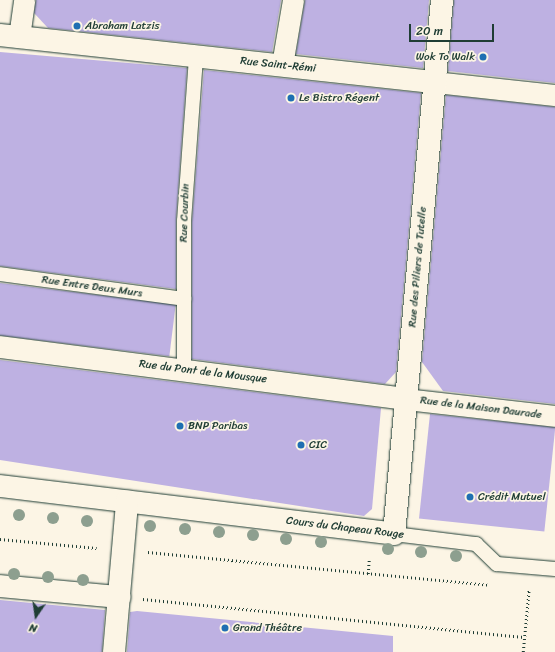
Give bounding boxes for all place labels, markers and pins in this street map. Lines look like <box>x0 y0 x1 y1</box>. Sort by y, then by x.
place label: Abraham Latzis <box>85 19 159 33</box>
marker: Abraham Latzis <box>72 21 82 31</box>
place label: Wok To Walk <box>416 50 475 64</box>
marker: Wok To Walk <box>478 52 488 62</box>
place label: Le Bistro Régent <box>299 91 379 105</box>
marker: Le Bistro Régent <box>286 93 296 103</box>
place label: BNP Paribas <box>188 419 247 433</box>
marker: BNP Paribas <box>175 421 185 431</box>
place label: CIC <box>309 438 327 452</box>
marker: CIC <box>296 440 306 450</box>
place label: Crédit Mutuel <box>478 490 545 504</box>
marker: Crédit Mutuel <box>465 492 475 502</box>
place label: Grand Théâtre <box>233 621 302 635</box>
marker: Grand Théâtre <box>220 623 230 633</box>

